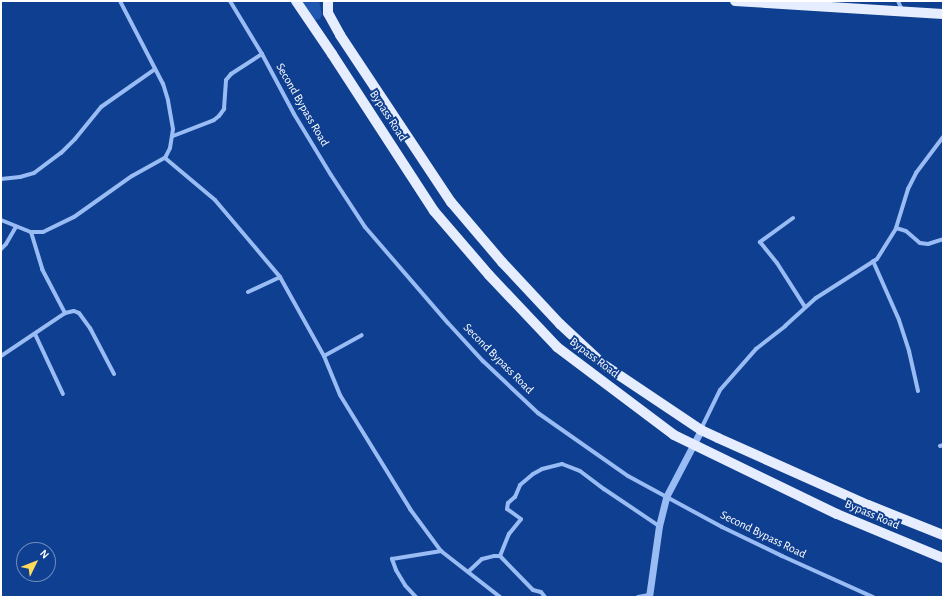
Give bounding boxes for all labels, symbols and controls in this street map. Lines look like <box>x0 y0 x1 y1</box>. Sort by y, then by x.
street label: Second Bypass Road <box>272 61 332 149</box>
street label: Bypass Road <box>366 88 410 144</box>
street label: Second Bypass Road <box>460 321 536 397</box>
street label: Bypass Road <box>567 335 621 381</box>
street label: Bypass Road <box>843 497 901 533</box>
street label: Second Bypass Road <box>718 508 808 562</box>
north arrow <box>16 542 56 582</box>
text: N <box>38 548 51 561</box>

